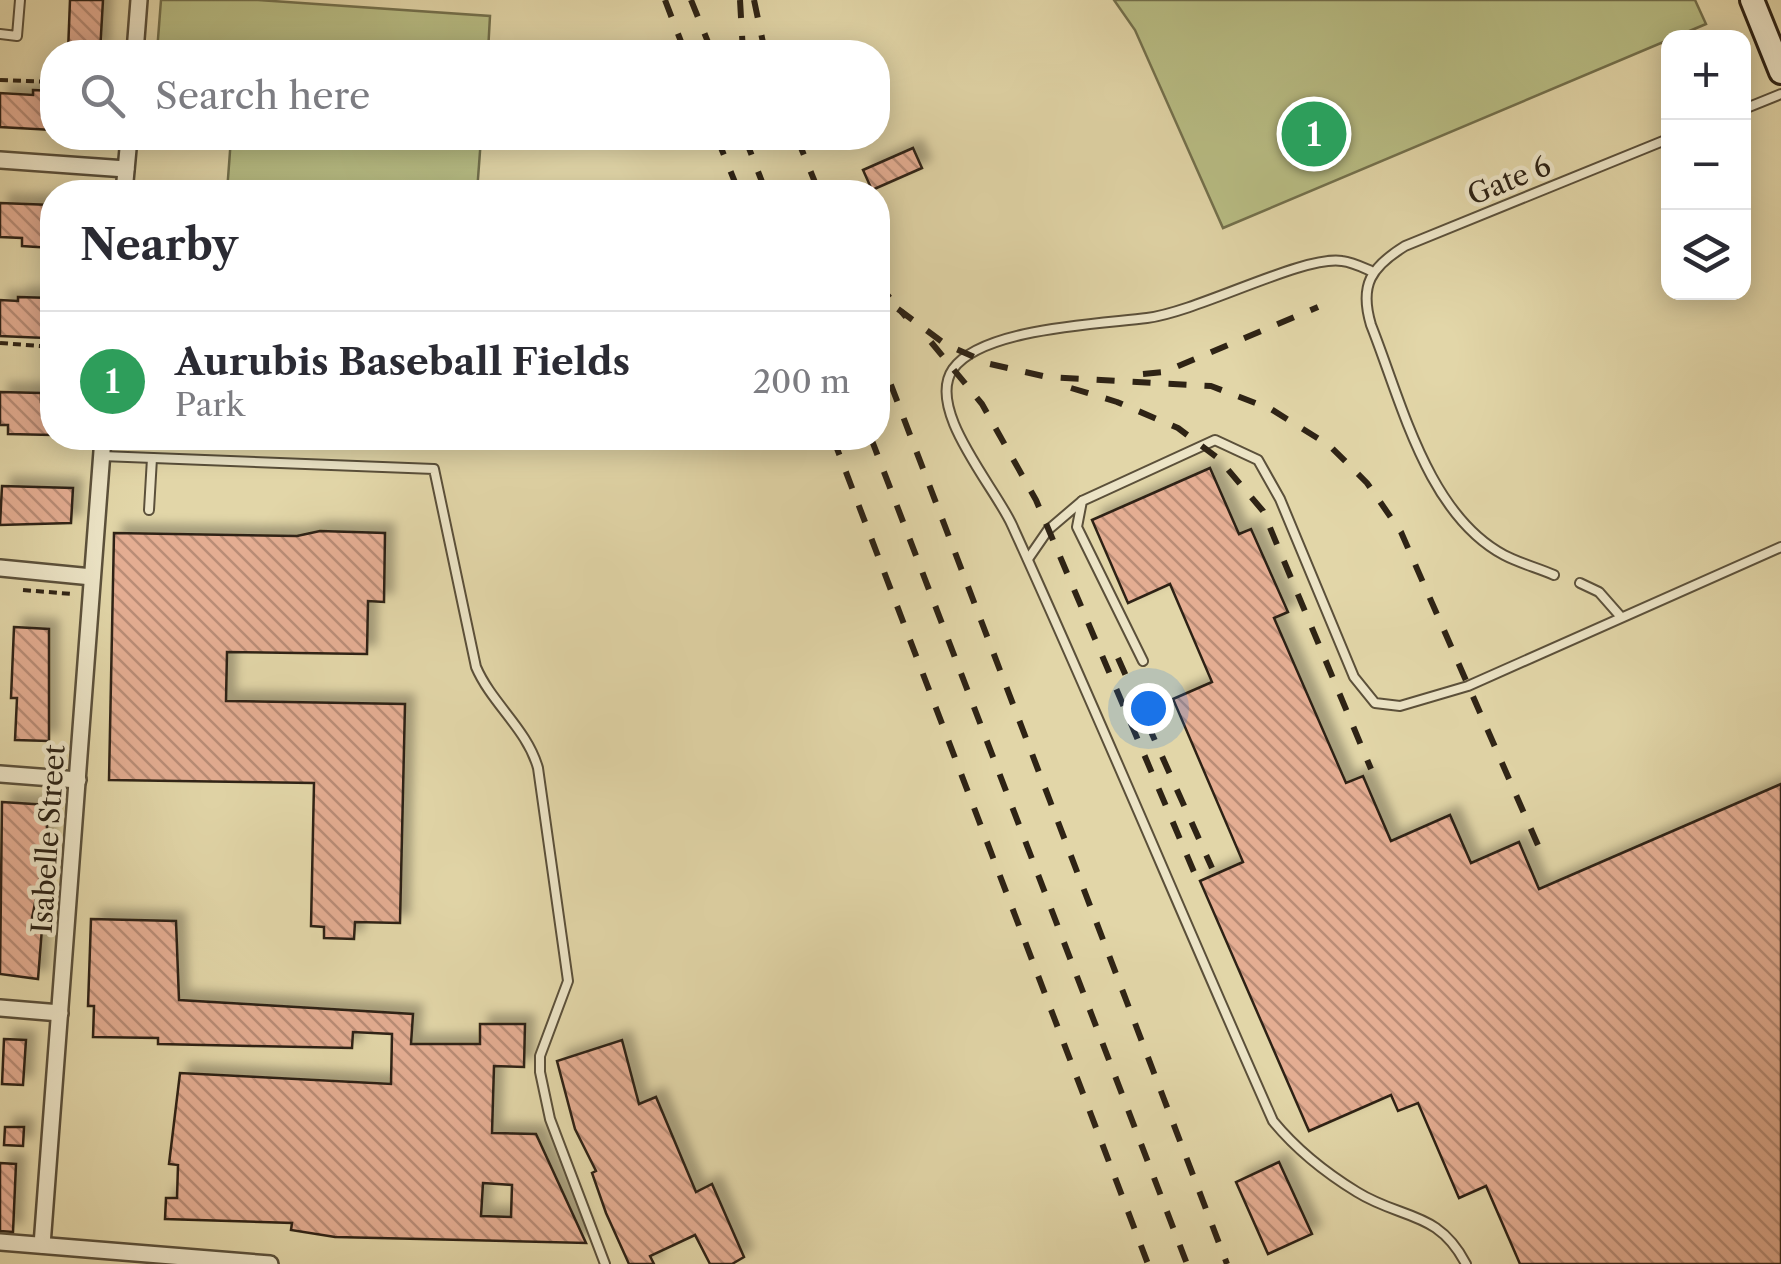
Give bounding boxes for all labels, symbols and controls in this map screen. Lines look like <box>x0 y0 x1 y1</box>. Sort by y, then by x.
map controls <box>1661 30 1751 300</box>
button: + <box>1661 30 1751 120</box>
search box <box>40 40 890 150</box>
icon: search <box>75 68 130 123</box>
text: Search here <box>155 72 370 119</box>
pin: 1 <box>1282 96 1346 172</box>
button: − <box>1661 120 1751 210</box>
street label: Gate 6 <box>1462 148 1556 212</box>
button: layers <box>1661 210 1751 300</box>
text: Nearby <box>80 219 238 271</box>
text: Aurubis Baseball Fields <box>175 338 630 385</box>
text: 1 <box>105 362 120 401</box>
text: 200 m <box>753 362 850 401</box>
text: Park <box>175 385 245 424</box>
your location <box>1123 683 1174 734</box>
street label: Isabelle Street <box>24 743 72 934</box>

